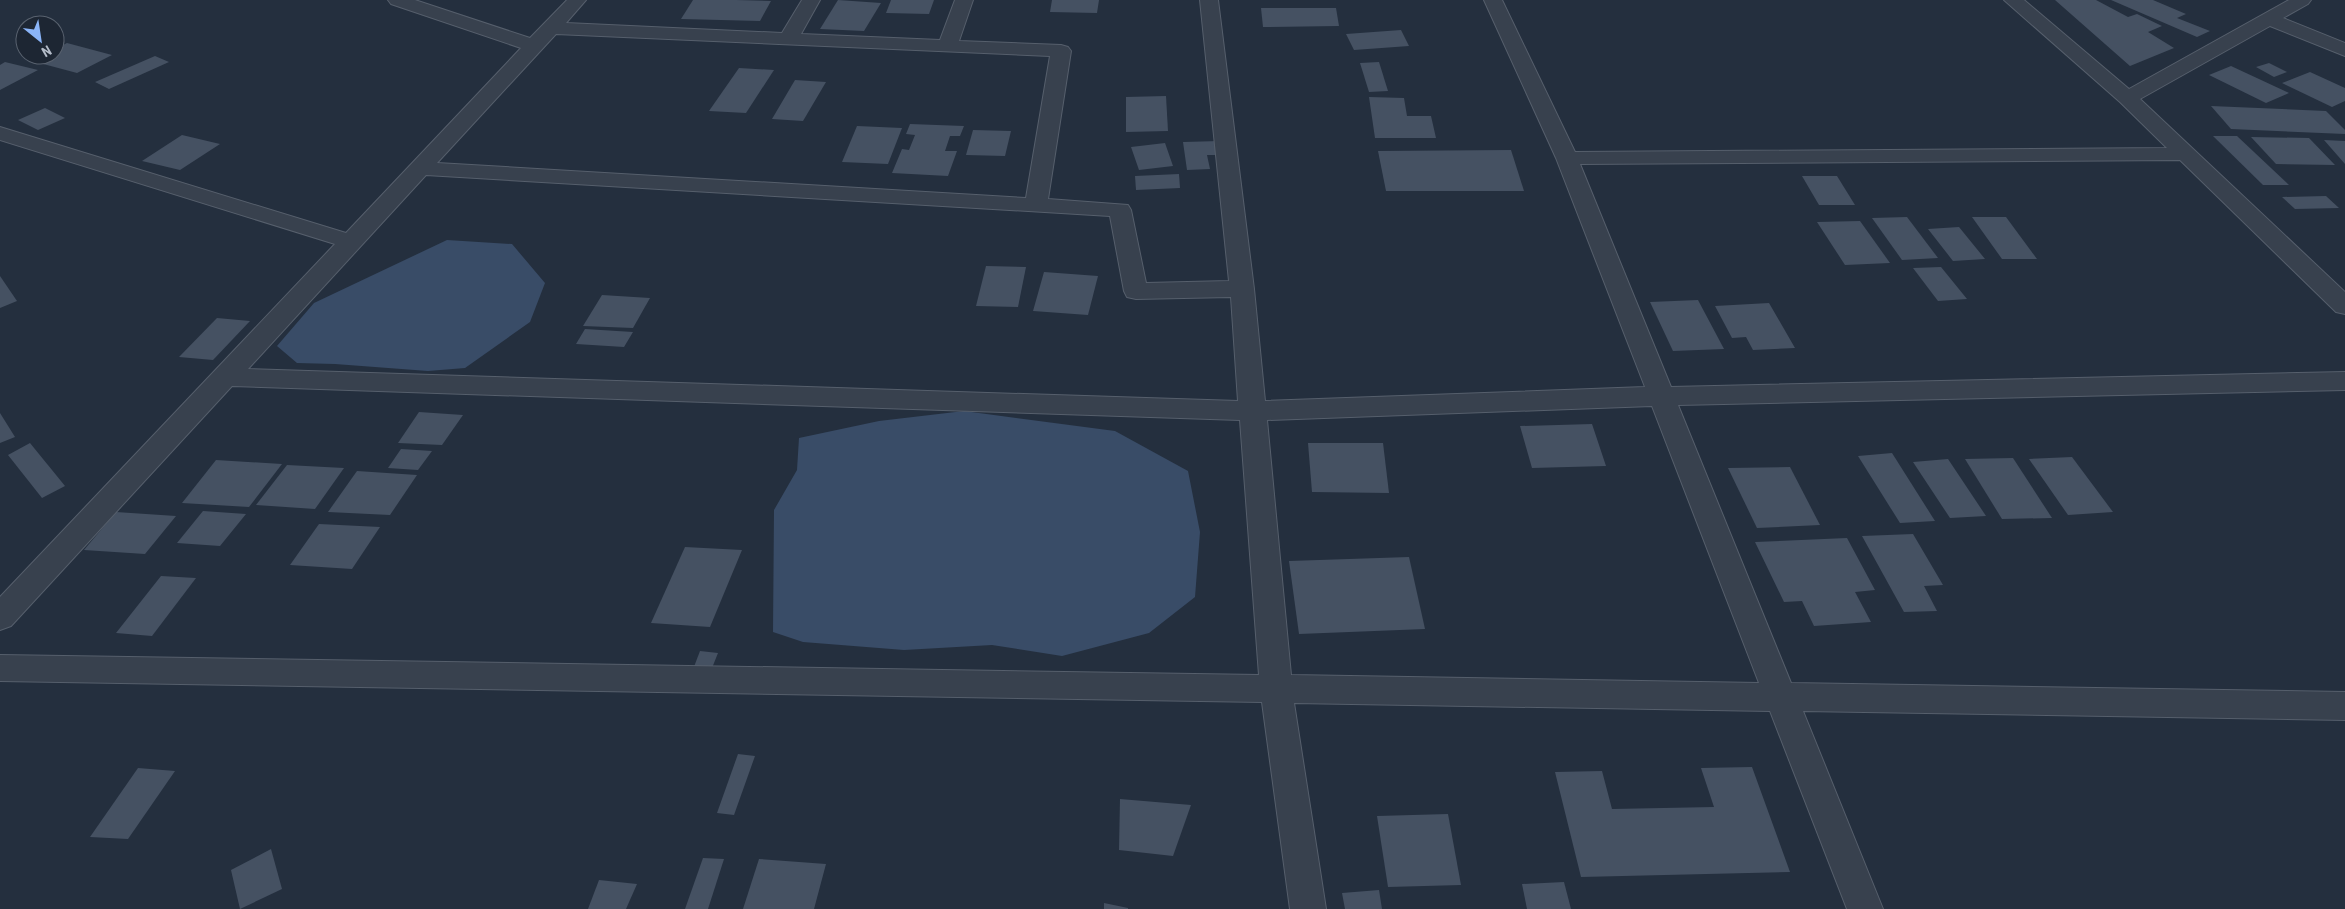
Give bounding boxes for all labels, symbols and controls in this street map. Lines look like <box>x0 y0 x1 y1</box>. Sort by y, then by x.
north arrow <box>15 15 65 65</box>
text: N <box>39 42 54 60</box>

